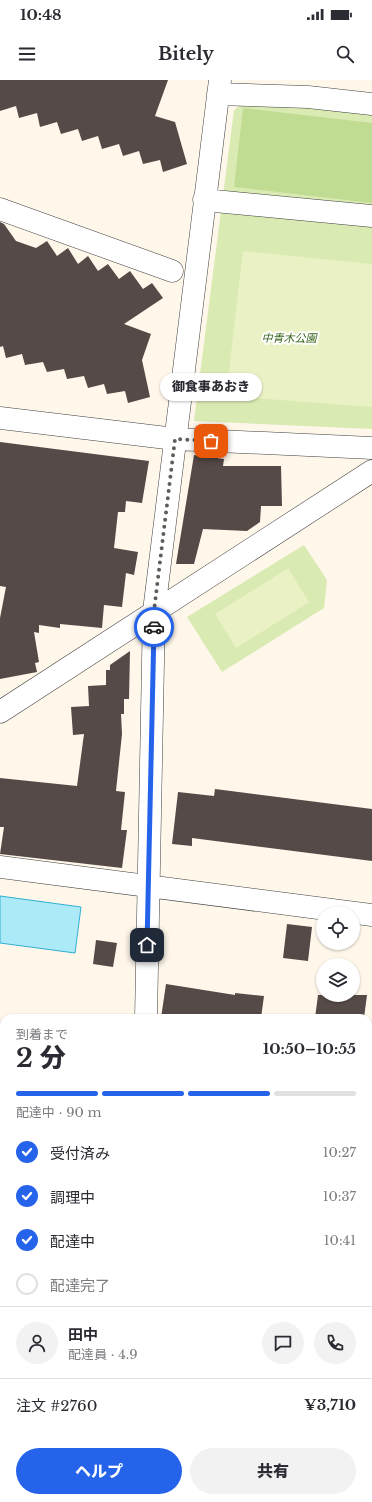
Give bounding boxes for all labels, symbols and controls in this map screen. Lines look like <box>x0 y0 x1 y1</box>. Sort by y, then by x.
text: 10:48 <box>20 5 62 24</box>
icon: menu <box>16 43 38 65</box>
text: Bitely <box>158 43 214 65</box>
icon: search <box>334 43 356 65</box>
park label: 中青木公園 <box>262 331 318 345</box>
callout: 御食事あおき <box>160 373 262 401</box>
text: 御食事あおき <box>172 378 250 395</box>
pin <box>194 424 228 458</box>
icon: bag <box>200 430 222 452</box>
courier <box>134 607 174 647</box>
icon: car <box>143 616 165 638</box>
map controls <box>316 906 360 1002</box>
button: locate <box>316 906 360 950</box>
pin <box>130 928 164 962</box>
icon: home <box>136 934 158 956</box>
button: layers <box>316 958 360 1002</box>
text: 到着まで <box>16 1026 68 1043</box>
text: 10:50–10:55 <box>263 1039 356 1058</box>
text: 2 分 <box>16 1042 66 1074</box>
text: 配達中 · 90 m <box>16 1104 102 1121</box>
icon: check <box>16 1141 38 1163</box>
text: 受付済み <box>50 1144 110 1163</box>
text: 10:27 <box>323 1144 356 1161</box>
icon: check <box>16 1185 38 1207</box>
text: 調理中 <box>50 1188 95 1207</box>
text: 10:37 <box>323 1188 356 1205</box>
icon: check <box>16 1229 38 1251</box>
text: 配達中 <box>50 1232 95 1251</box>
text: 10:41 <box>324 1232 356 1249</box>
text: 配達完了 <box>50 1276 110 1295</box>
button: person <box>16 1322 58 1364</box>
button: chat <box>262 1322 304 1364</box>
button: phone <box>314 1322 356 1364</box>
text: 田中 <box>68 1325 98 1344</box>
text: 配達員 · 4.9 <box>68 1346 138 1363</box>
text: ¥3,710 <box>304 1395 356 1414</box>
text: 注文 #2760 <box>16 1396 97 1415</box>
button: ヘルプ <box>16 1448 182 1494</box>
button: 共有 <box>190 1448 356 1494</box>

